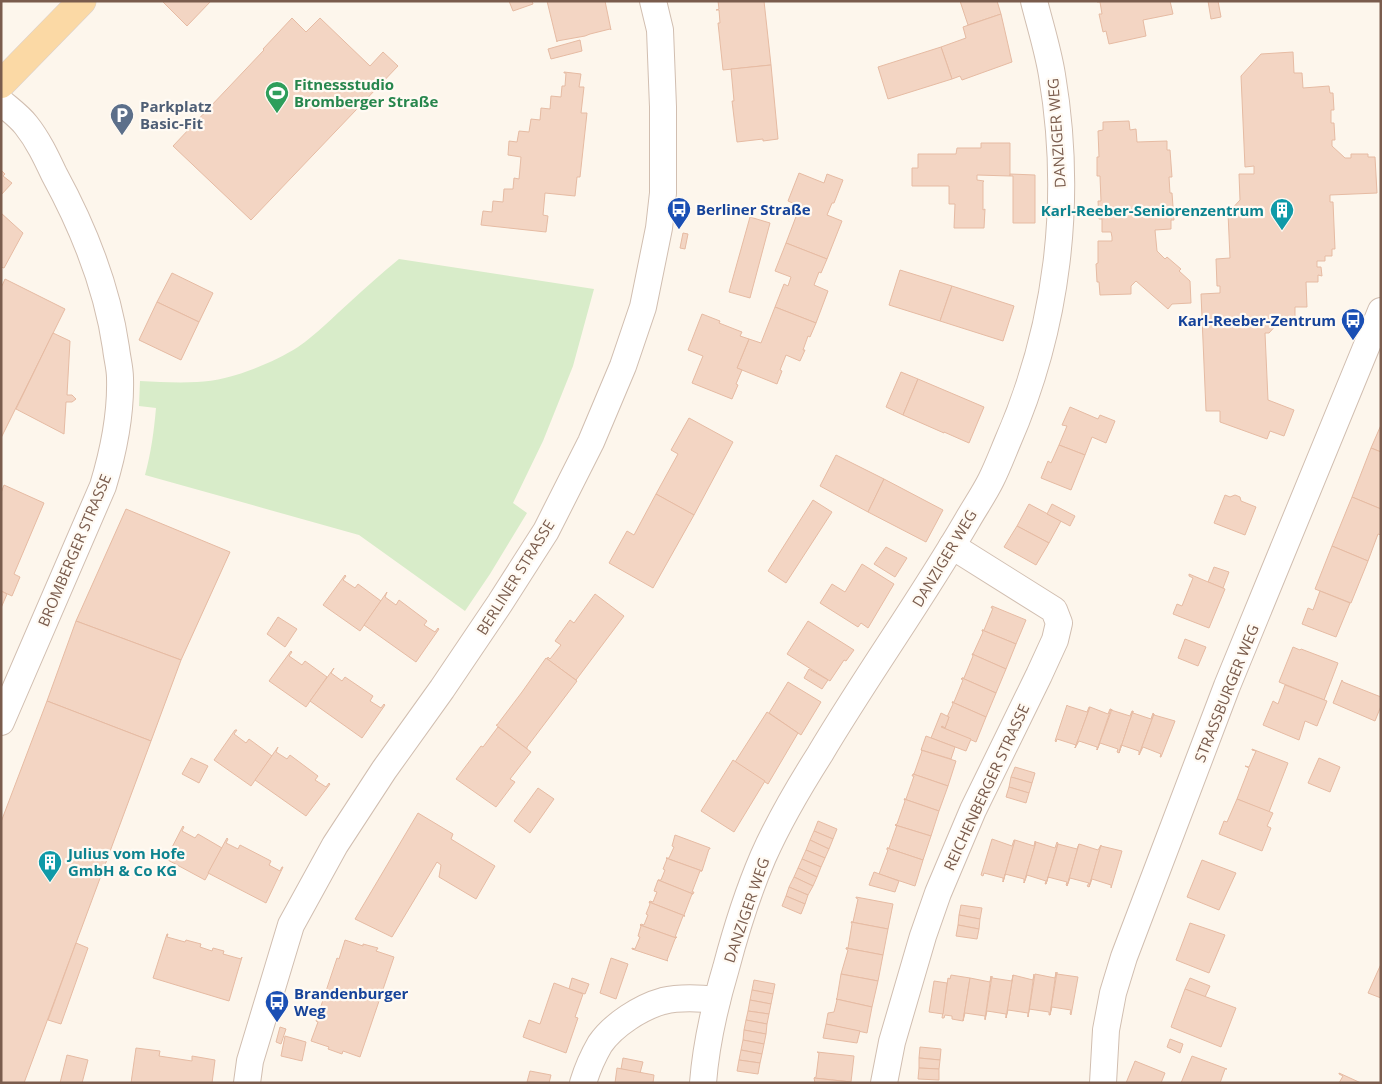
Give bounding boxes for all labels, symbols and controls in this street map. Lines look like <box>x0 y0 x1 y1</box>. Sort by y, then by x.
place label: Fitnessstudio Bromberger Straße <box>294 74 438 111</box>
street label: DANZIGER WEG <box>1042 77 1070 189</box>
sports icon: Fitnessstudio Bromberger Straße <box>264 80 290 114</box>
place label: Parkplatz Basic-Fit <box>140 96 212 133</box>
parking icon: Parkplatz Basic-Fit <box>109 102 135 136</box>
bus stop icon: Berliner Straße <box>666 196 692 230</box>
building icon: Karl-Reeber-Seniorenzentrum <box>1269 197 1295 231</box>
place label: Berliner Straße <box>696 199 811 219</box>
place label: Karl-Reeber-Seniorenzentrum <box>1041 200 1264 220</box>
bus stop icon: Karl-Reeber-Zentrum <box>1340 307 1366 341</box>
place label: Karl-Reeber-Zentrum <box>1178 310 1336 330</box>
street label: BROMBERGER STRASSE <box>33 471 115 629</box>
street label: DANZIGER WEG <box>907 506 981 610</box>
street label: BERLINER STRASSE <box>472 516 558 638</box>
street label: STRASSBURGER WEG <box>1189 621 1263 765</box>
street label: REICHENBERGER STRASSE <box>939 700 1033 874</box>
place label: Julius vom Hofe GmbH & Co KG <box>66 843 185 880</box>
building icon: Julius vom Hofe GmbH & Co KG <box>37 849 63 883</box>
street label: DANZIGER WEG <box>719 855 773 965</box>
place label: Brandenburger Weg <box>294 983 409 1020</box>
bus stop icon: Brandenburger Weg <box>264 989 290 1023</box>

